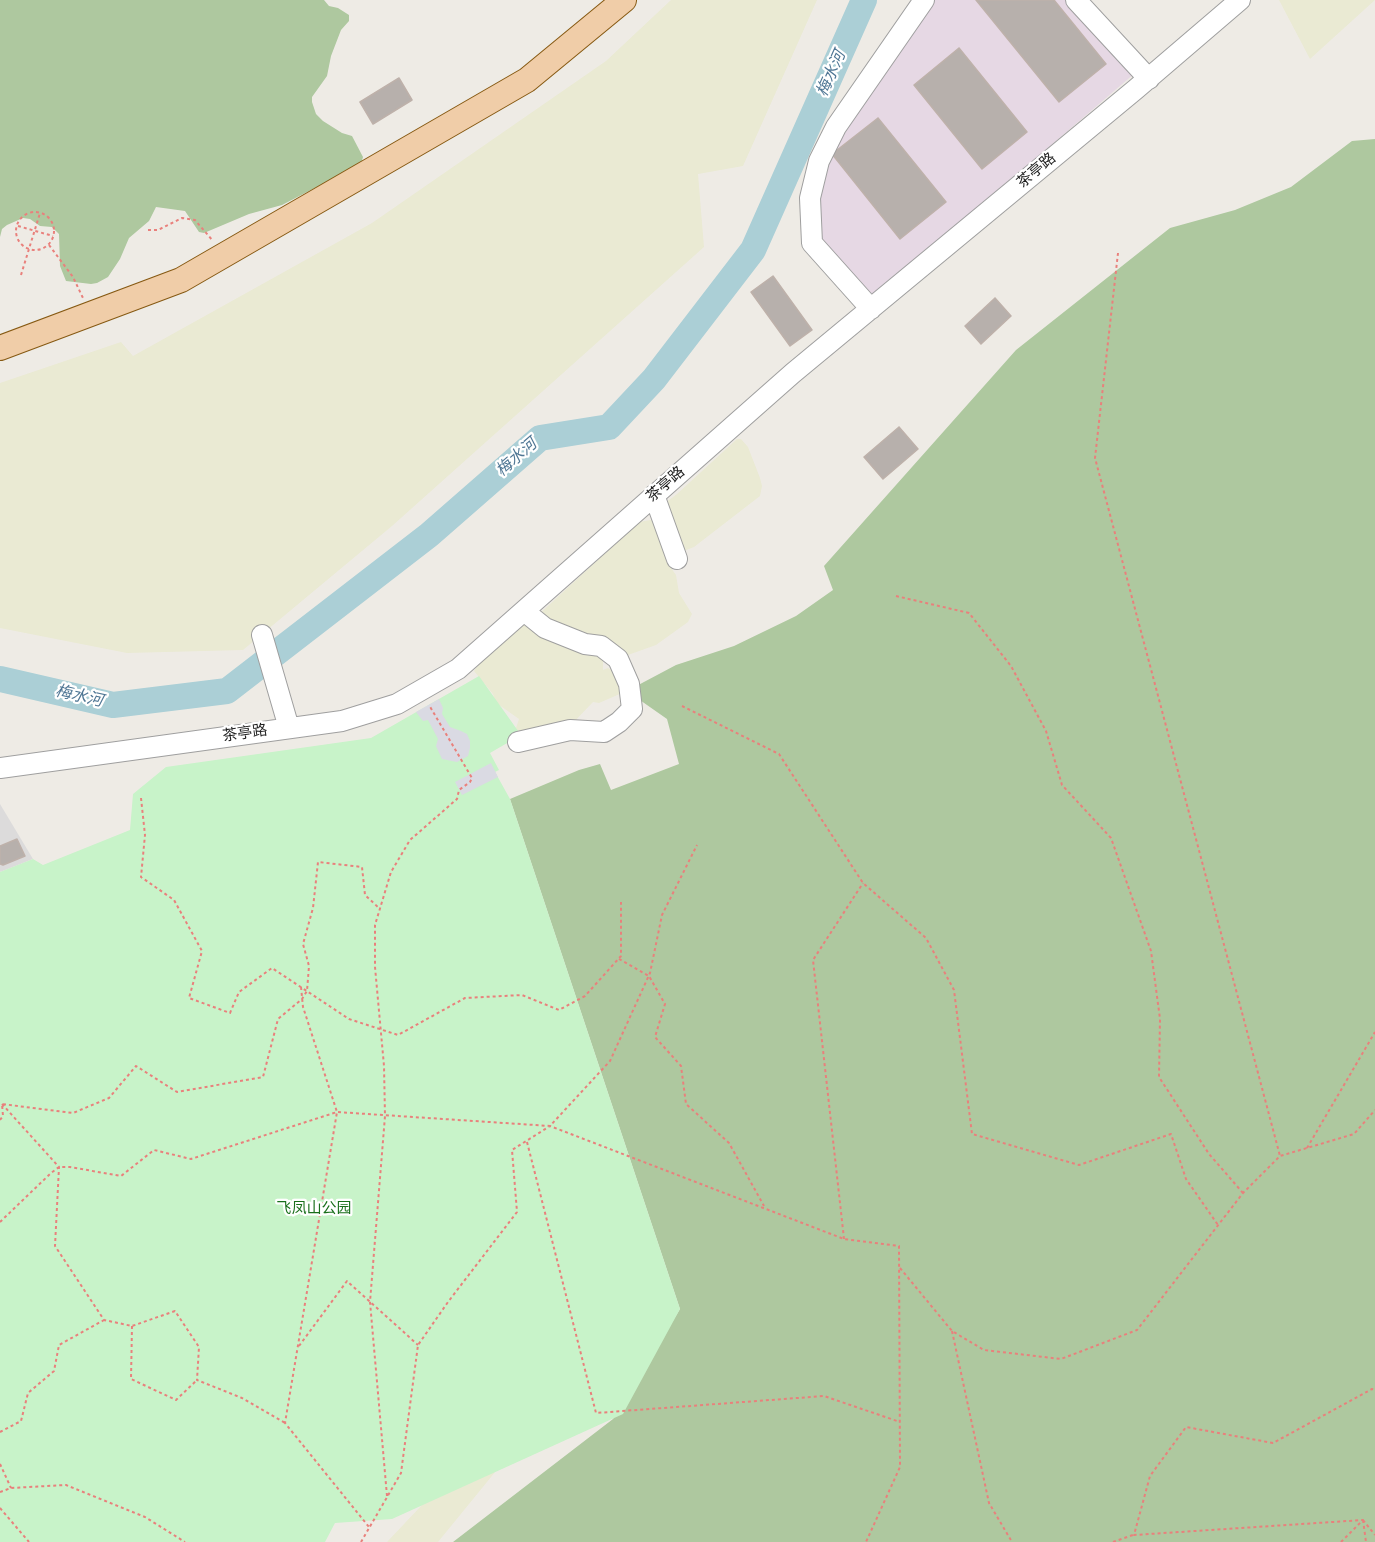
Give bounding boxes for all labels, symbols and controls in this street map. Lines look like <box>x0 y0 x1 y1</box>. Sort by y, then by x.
water label: 梅水河 <box>813 48 851 100</box>
street label: 茶亭路 <box>1014 150 1060 192</box>
water label: 梅水河 <box>493 435 541 481</box>
street label: 茶亭路 <box>643 463 689 507</box>
water label: 梅水河 <box>53 682 105 712</box>
street label: 茶亭路 <box>221 722 269 746</box>
park label: 飞凤山公园 <box>277 1200 351 1218</box>

